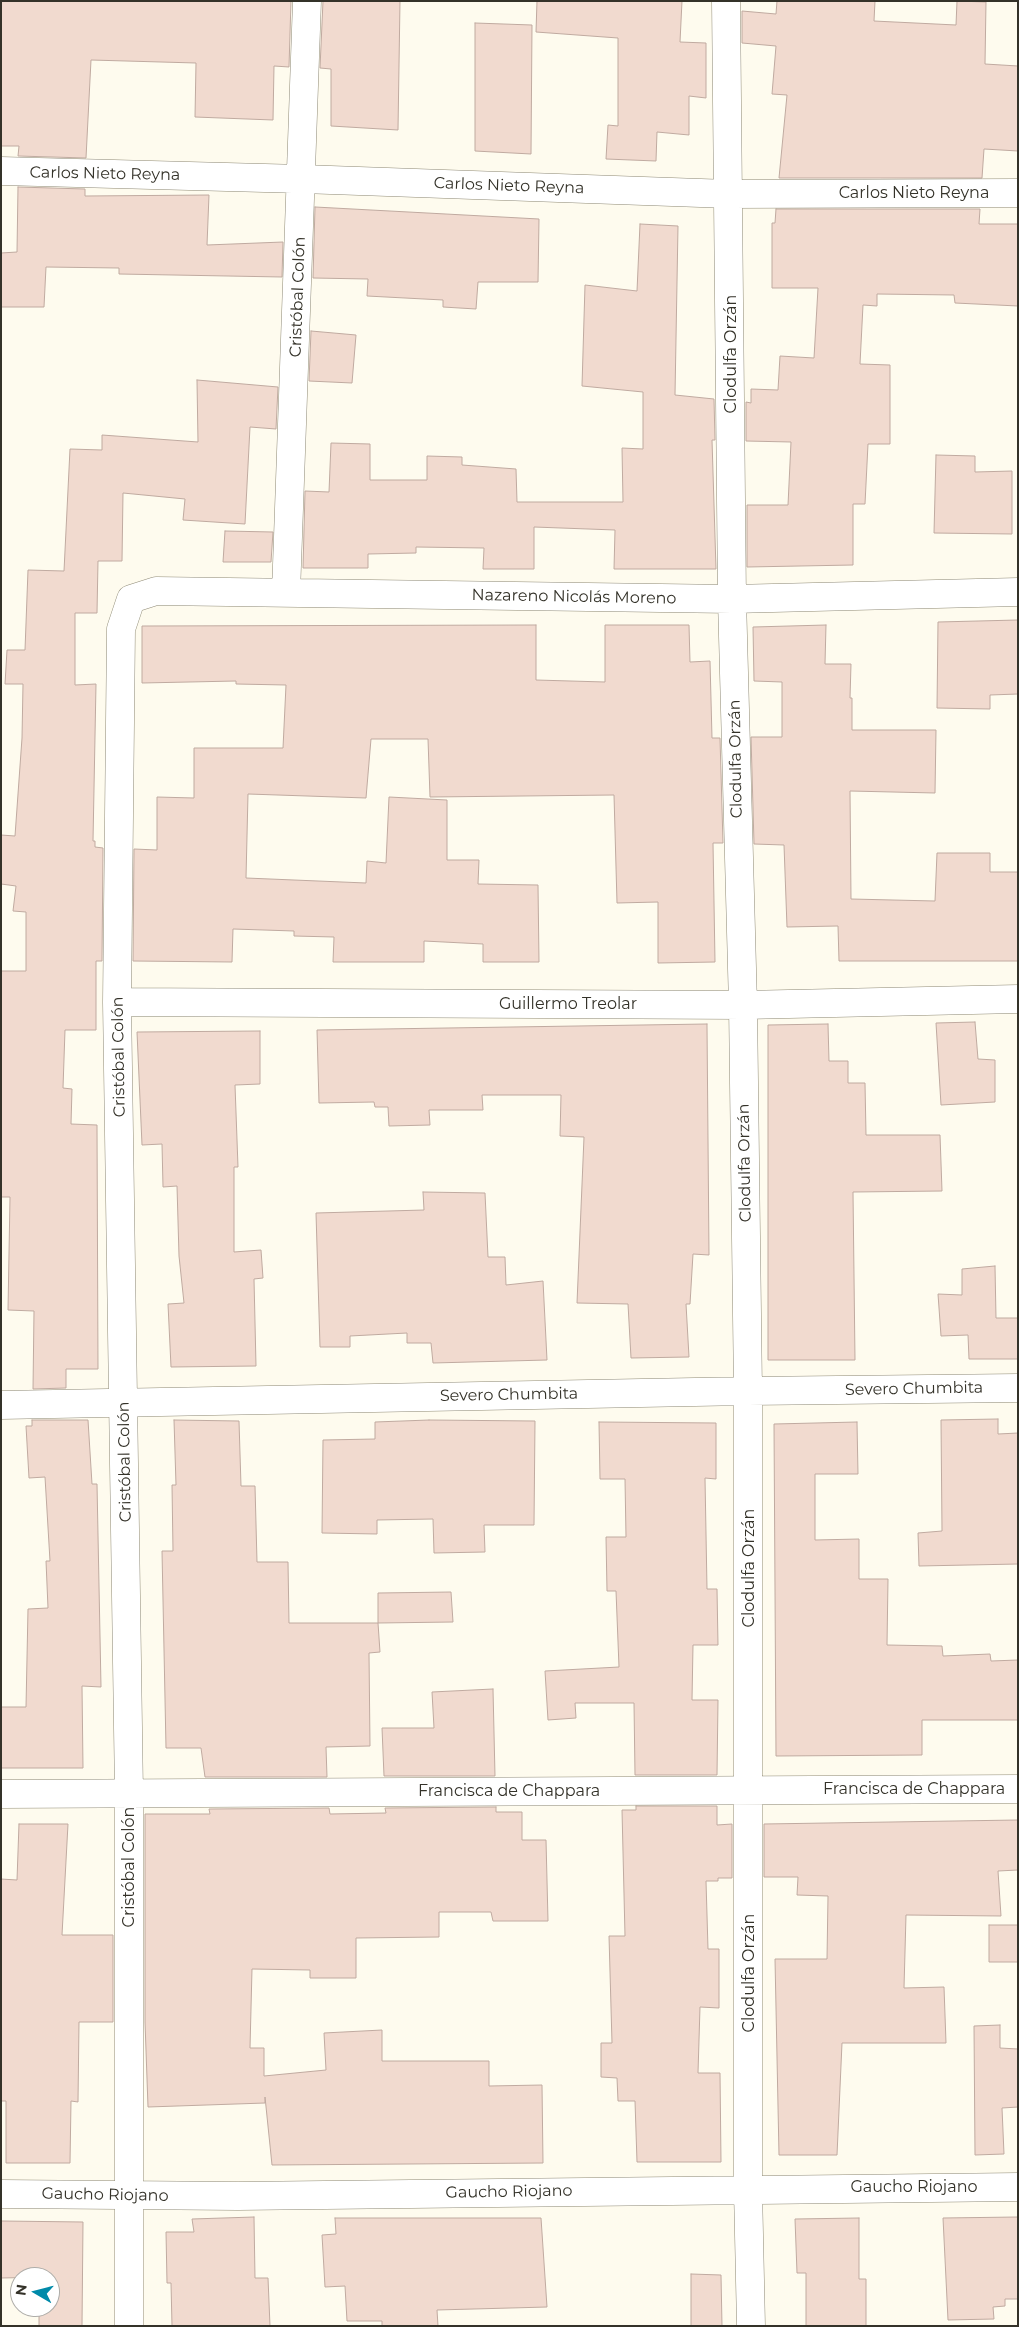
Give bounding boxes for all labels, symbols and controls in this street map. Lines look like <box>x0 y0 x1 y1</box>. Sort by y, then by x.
street label: Carlos Nieto Reyna <box>29 163 181 185</box>
street label: Carlos Nieto Reyna <box>433 174 585 198</box>
street label: Carlos Nieto Reyna <box>839 183 989 203</box>
street label: Cristóbal Colón <box>286 236 310 358</box>
street label: Clodulfa Orzán <box>721 295 741 413</box>
street label: Nazareno Nicolás Moreno <box>471 586 677 608</box>
street label: Clodulfa Orzán <box>725 699 747 819</box>
street label: Guillermo Treolar <box>499 994 637 1014</box>
street label: Cristóbal Colón <box>108 996 130 1118</box>
street label: Clodulfa Orzán <box>734 1103 756 1223</box>
street label: Severo Chumbita <box>845 1378 983 1400</box>
street label: Severo Chumbita <box>440 1384 578 1406</box>
street label: Cristóbal Colón <box>114 1401 136 1523</box>
street label: Clodulfa Orzán <box>739 1509 759 1627</box>
street label: Francisca de Chappara <box>823 1779 1005 1799</box>
street label: Francisca de Chappara <box>418 1781 600 1801</box>
street label: Cristóbal Colón <box>119 1807 139 1927</box>
street label: Clodulfa Orzán <box>739 1914 759 2032</box>
street label: Gaucho Riojano <box>850 2177 978 2197</box>
street label: Gaucho Riojano <box>445 2181 573 2203</box>
street label: Gaucho Riojano <box>41 2184 169 2206</box>
north arrow <box>10 2267 60 2317</box>
text: N <box>11 2283 31 2297</box>

